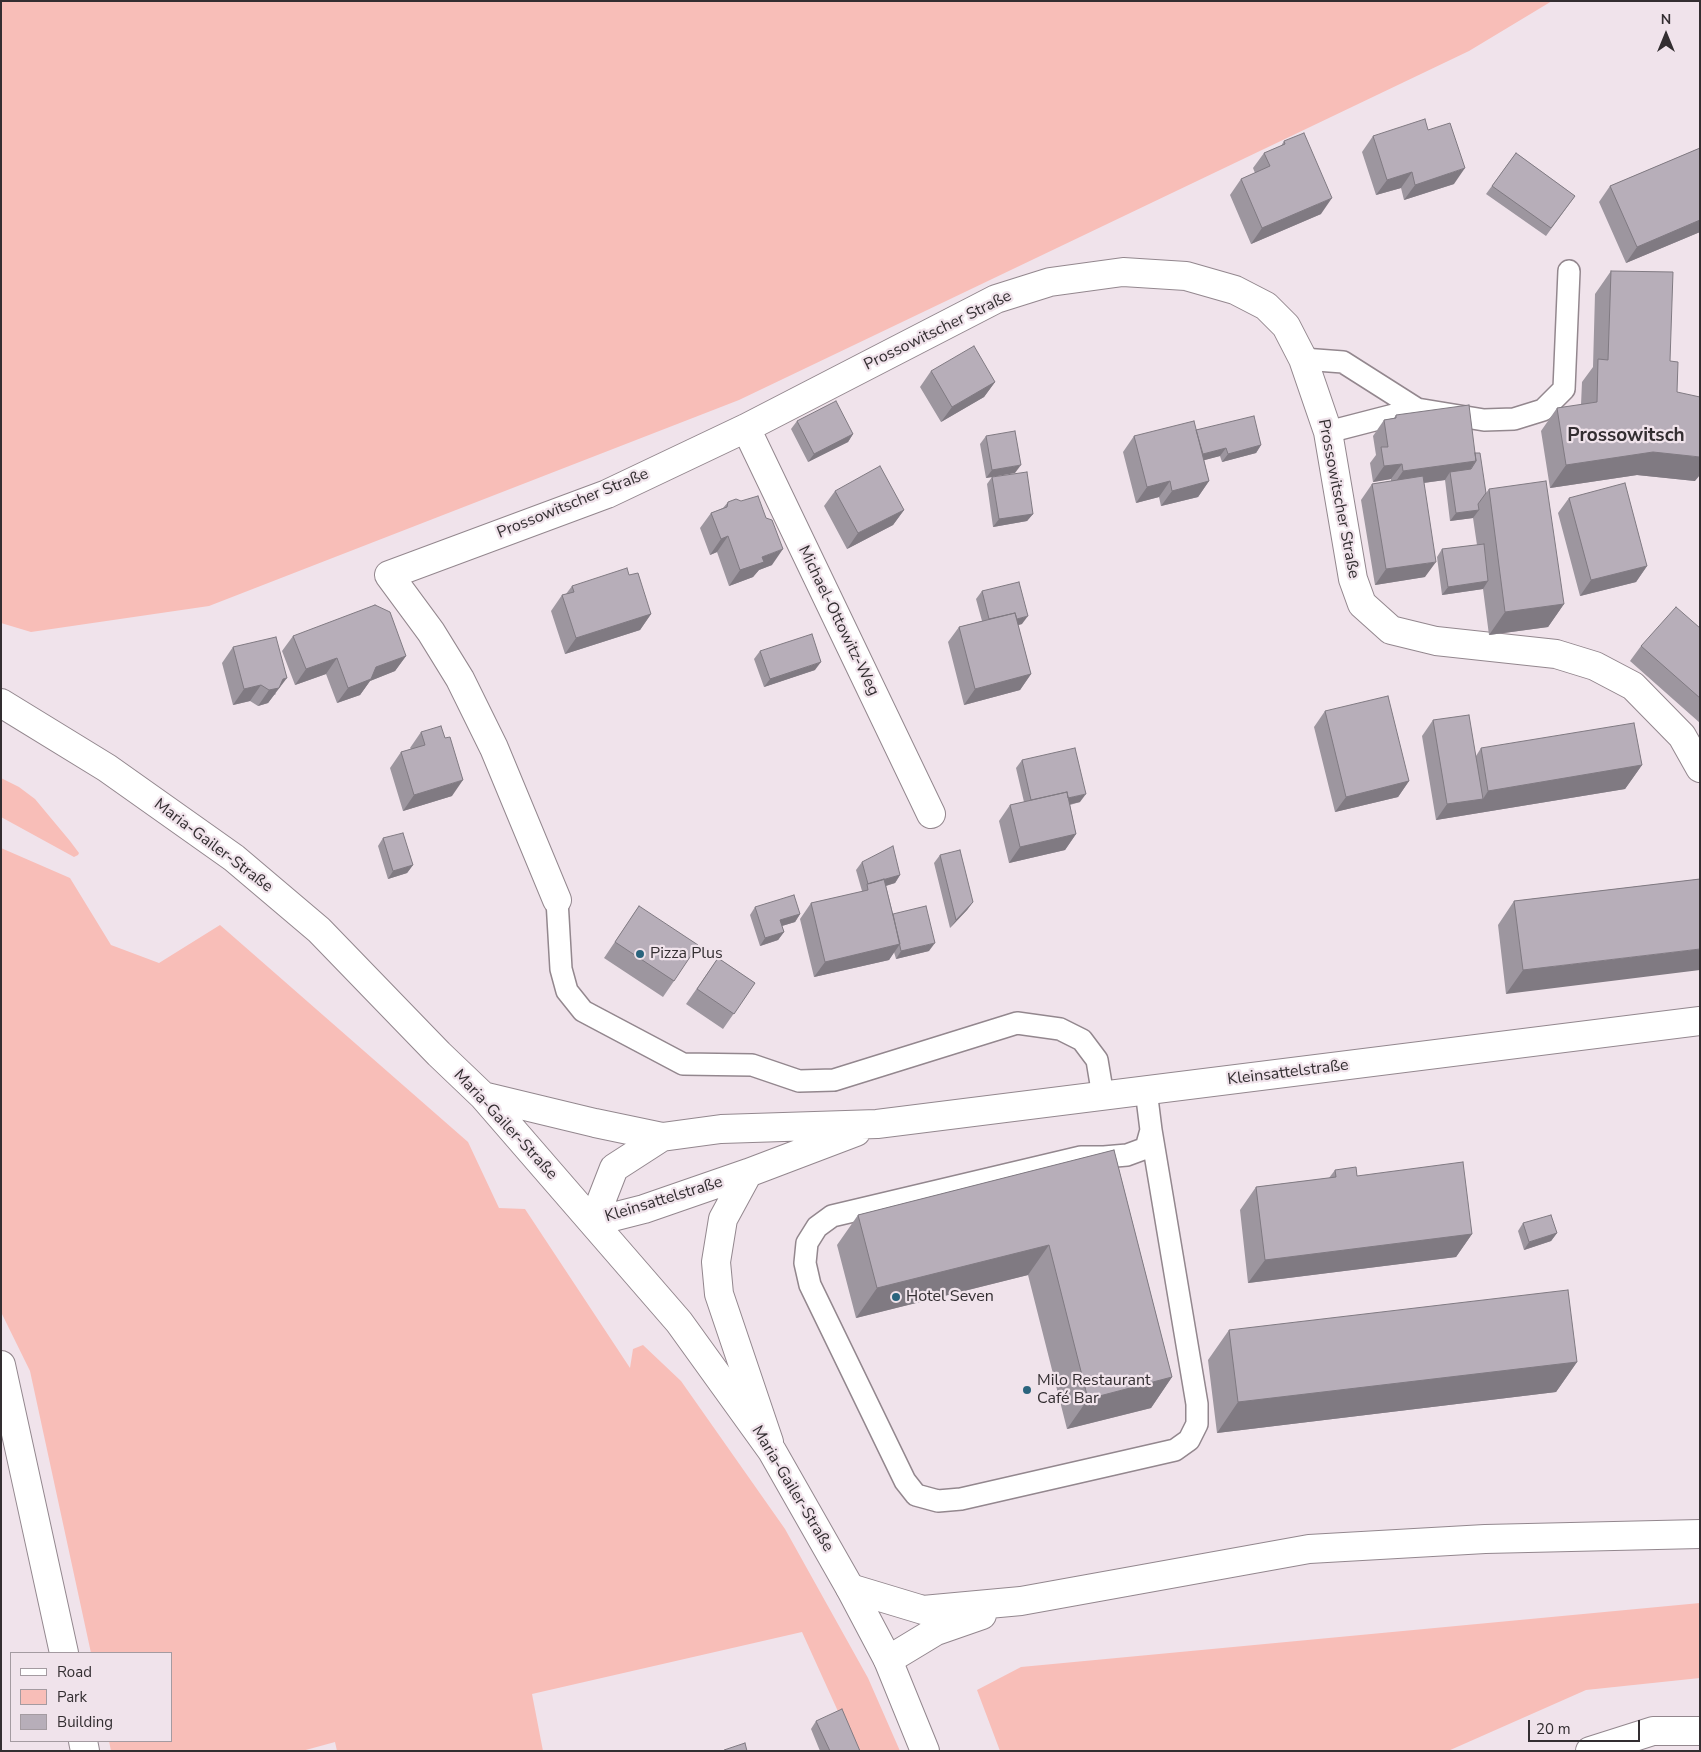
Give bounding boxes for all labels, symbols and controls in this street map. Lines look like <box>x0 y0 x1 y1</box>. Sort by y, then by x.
north arrow <box>1641 10 1691 60</box>
text: N <box>1661 10 1671 29</box>
street label: Prossowitscher Straße <box>861 287 1015 375</box>
street label: Prossowitscher Straße <box>1313 418 1363 580</box>
district label: Prossowitsch <box>1567 425 1685 447</box>
street label: Prossowitscher Straße <box>494 465 652 543</box>
street label: Michael-Ottowitz-Weg <box>793 543 883 699</box>
street label: Maria-Gailer-Straße <box>150 795 276 897</box>
place label: Pizza Plus <box>650 944 723 964</box>
marker: Pizza Plus <box>634 948 646 960</box>
street label: Kleinsattelstraße <box>1226 1056 1350 1090</box>
street label: Maria-Gailer-Straße <box>449 1066 561 1184</box>
street label: Kleinsattelstraße <box>603 1173 725 1227</box>
place label: Hotel Seven <box>906 1287 994 1307</box>
marker: Hotel Seven <box>890 1291 902 1303</box>
place label: Milo Restaurant Café Bar <box>1037 1371 1151 1409</box>
marker: Milo Restaurant Café Bar <box>1021 1384 1033 1396</box>
street label: Maria-Gailer-Straße <box>747 1423 837 1555</box>
legend <box>10 1652 172 1742</box>
text: Road <box>57 1662 92 1682</box>
text: Park <box>57 1687 87 1707</box>
scale bar <box>1531 1710 1644 1742</box>
text: Building <box>57 1712 113 1732</box>
text: 20 m <box>1536 1719 1571 1739</box>

